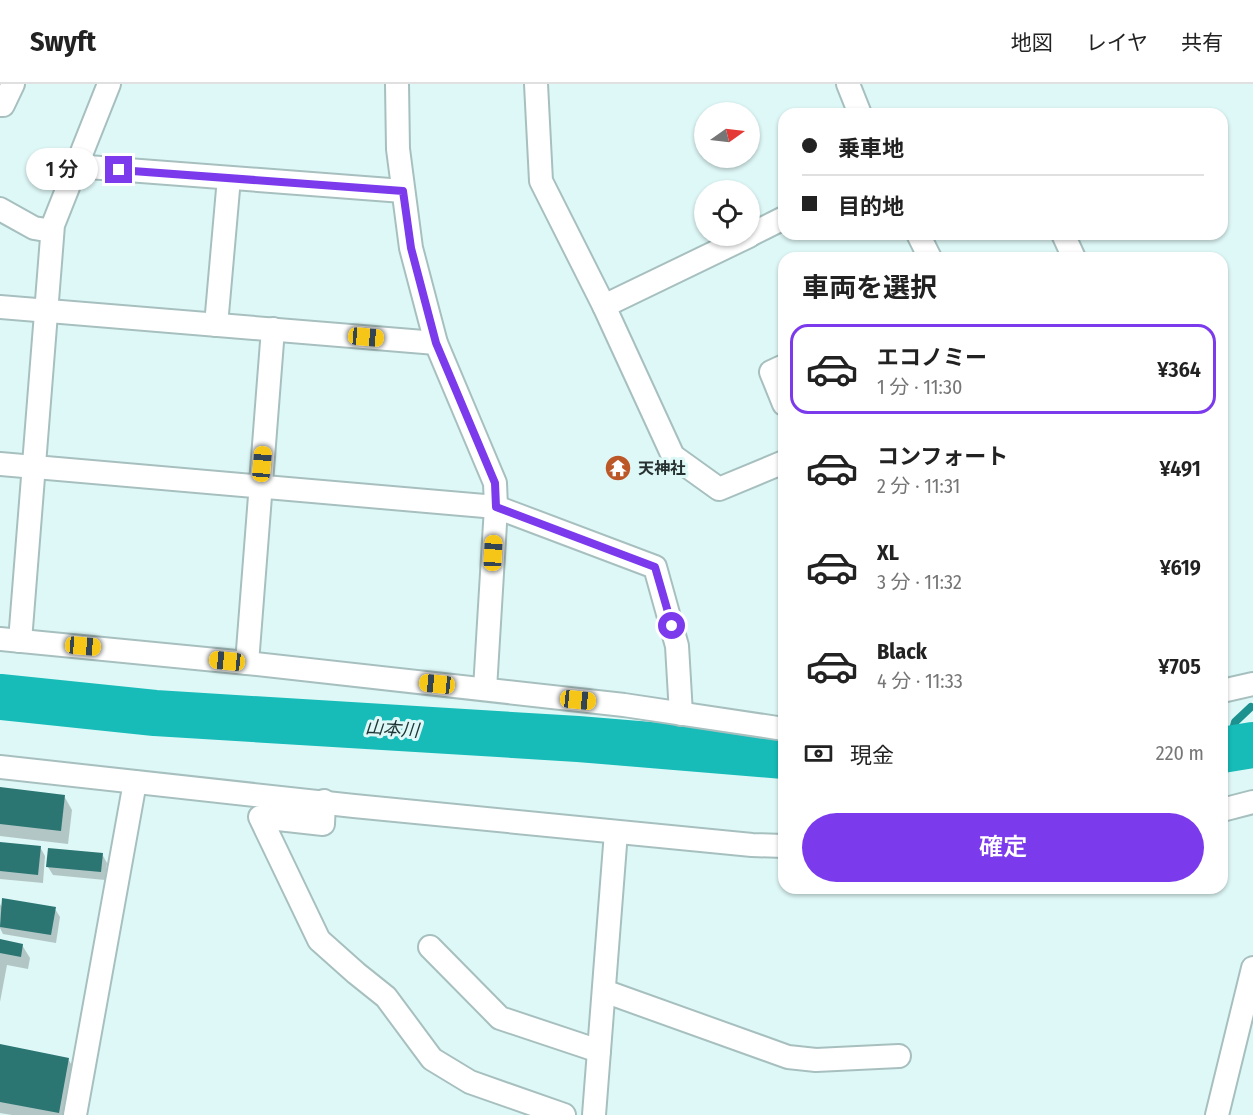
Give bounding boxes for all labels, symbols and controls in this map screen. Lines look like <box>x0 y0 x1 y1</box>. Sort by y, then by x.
text: Swyft <box>30 25 96 58</box>
text: 地図 <box>1011 30 1053 56</box>
text: レイヤ <box>1086 30 1148 56</box>
text: 共有 <box>1181 30 1223 56</box>
north arrow <box>694 102 760 168</box>
map controls <box>694 102 760 246</box>
text: 乗車地 <box>838 135 904 162</box>
callout: 1 分 <box>26 149 98 191</box>
route end <box>105 156 132 183</box>
text: 1 分 <box>46 157 78 181</box>
button: locate <box>694 180 760 246</box>
text: 目的地 <box>838 193 904 220</box>
text: 車両を選択 <box>802 272 937 304</box>
car <box>347 326 385 348</box>
icon: car <box>805 342 859 396</box>
text: エコノミー <box>877 344 987 371</box>
text: ¥364 <box>1157 356 1201 383</box>
text: 1 分 · 11:30 <box>877 375 962 399</box>
icon: car <box>805 441 859 495</box>
text: コンフォート <box>877 443 1008 470</box>
car <box>251 445 273 483</box>
temple icon: 天神社 <box>603 453 633 483</box>
text: ¥491 <box>1159 455 1201 482</box>
place label: 天神社 <box>638 459 686 478</box>
text: 2 分 · 11:31 <box>877 474 960 498</box>
car <box>483 535 503 571</box>
text: XL <box>877 539 899 566</box>
icon: car <box>805 540 859 594</box>
text: ¥619 <box>1160 554 1201 581</box>
text: 3 分 · 11:32 <box>877 570 962 594</box>
route start <box>658 612 685 639</box>
car <box>64 635 102 657</box>
text: Black <box>877 638 927 665</box>
icon: car <box>805 639 859 693</box>
car <box>208 650 246 672</box>
text: ¥705 <box>1158 653 1201 680</box>
text: 4 分 · 11:33 <box>877 669 963 693</box>
car <box>418 673 456 695</box>
car <box>559 689 597 711</box>
water label: 山本川 <box>364 716 422 742</box>
icon: cash <box>802 737 835 770</box>
text: 220 m <box>1156 741 1204 765</box>
text: 現金 <box>850 742 894 769</box>
button: 確定 <box>802 813 1204 882</box>

